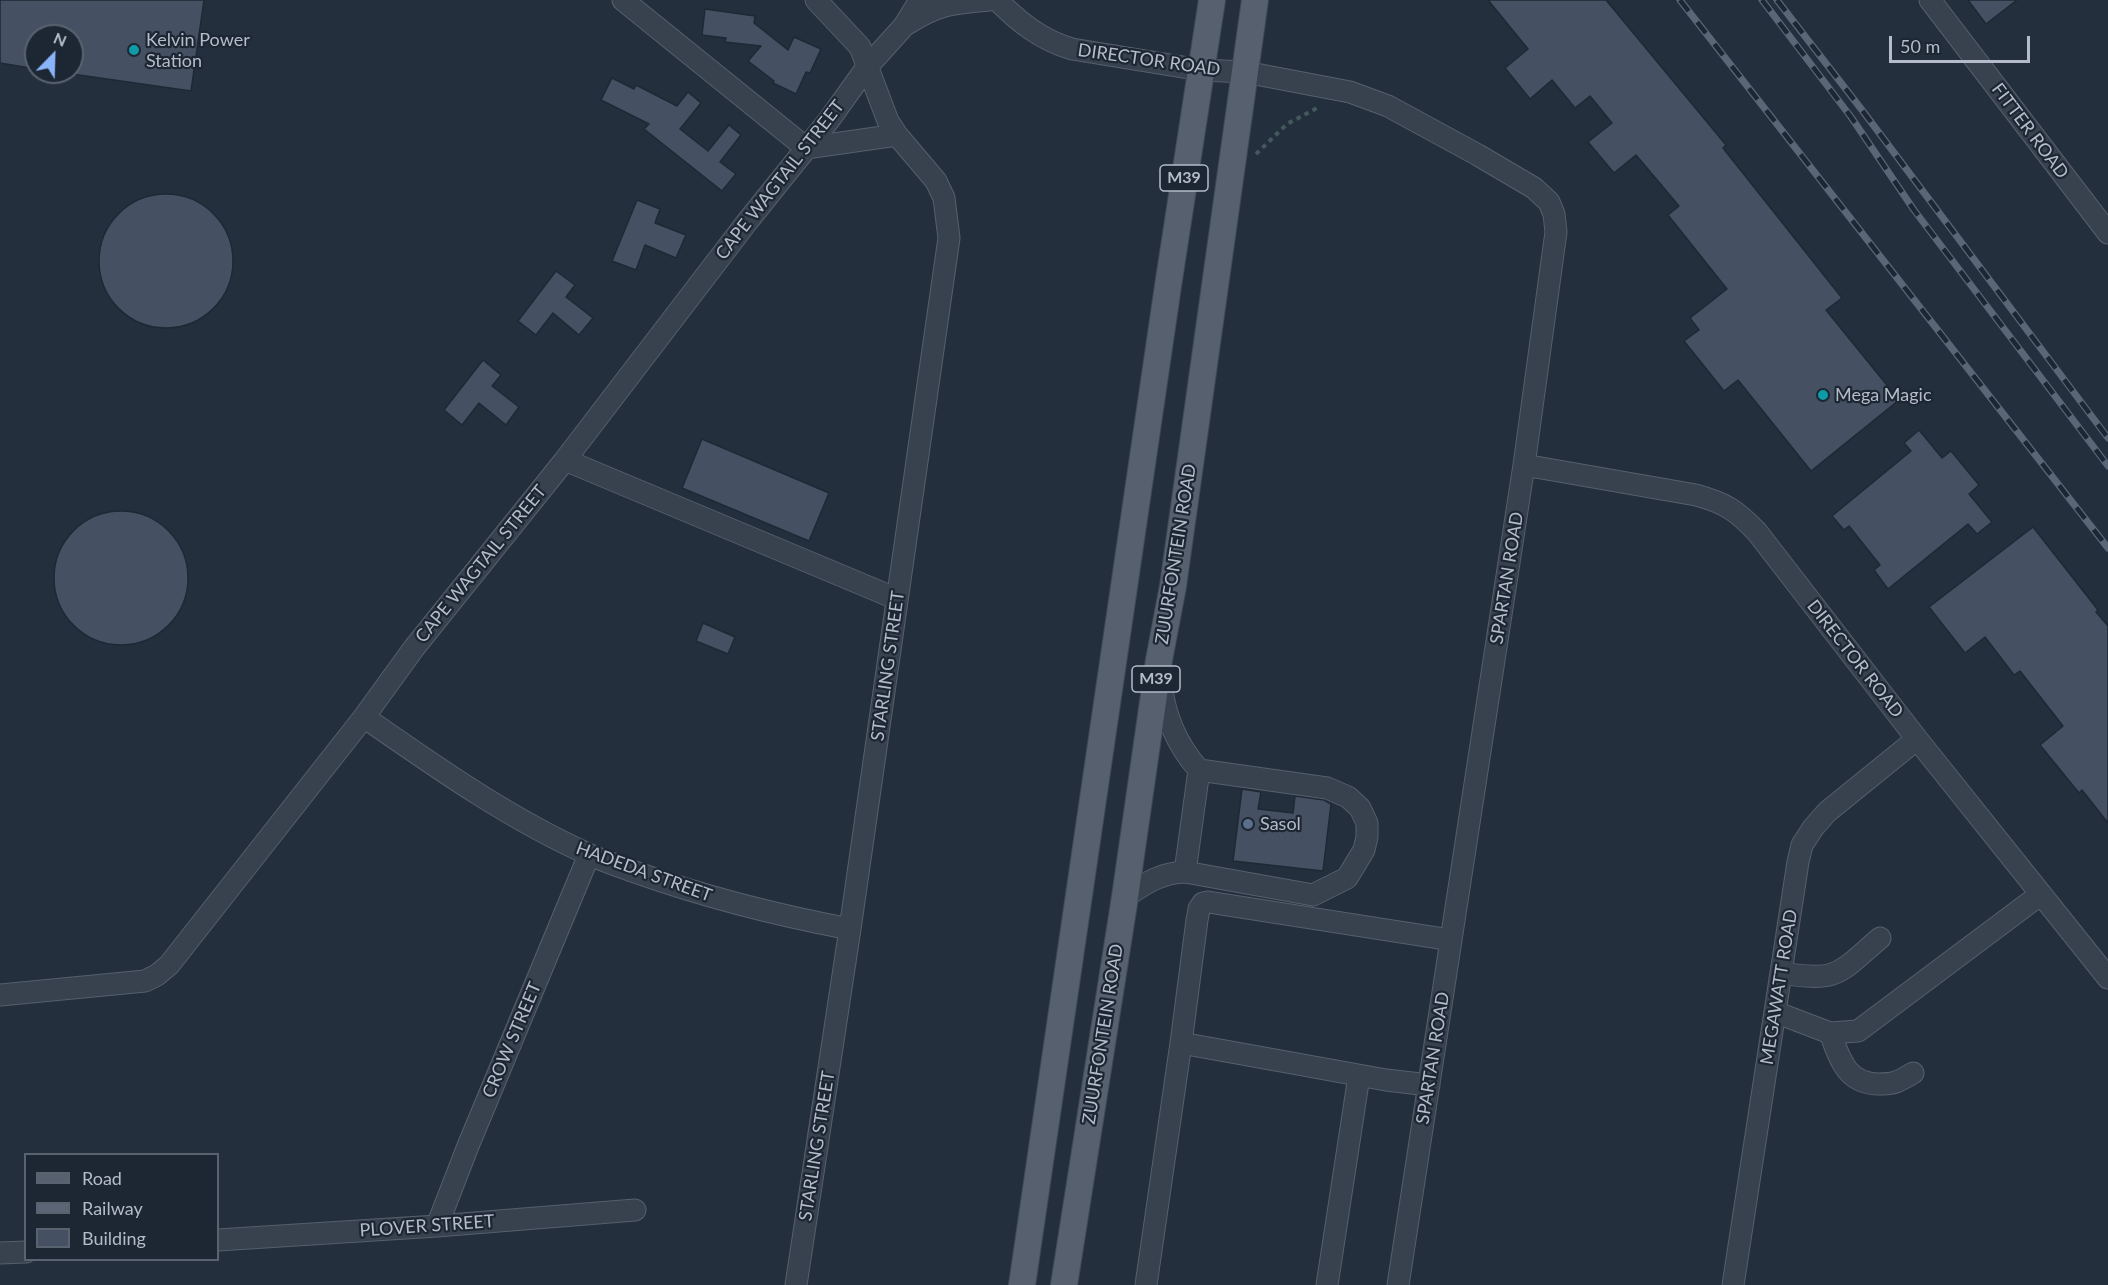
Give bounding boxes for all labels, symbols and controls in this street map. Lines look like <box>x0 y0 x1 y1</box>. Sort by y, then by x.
north arrow <box>24 24 84 84</box>
scale bar <box>1892 24 2033 62</box>
text: N <box>51 28 70 50</box>
place label: Kelvin Power Station <box>146 29 250 72</box>
text: 50 m <box>1900 35 1940 57</box>
street label: DIRECTOR ROAD <box>1076 39 1222 81</box>
marker: Kelvin Power Station <box>127 43 141 57</box>
street label: FITTER ROAD <box>1987 79 2073 183</box>
street label: CAPE WAGTAIL STREET <box>711 96 849 264</box>
road number: M39 <box>1160 165 1208 191</box>
place label: Mega Magic <box>1835 384 1932 406</box>
marker: Mega Magic <box>1816 388 1830 402</box>
street label: ZUURFONTEIN ROAD <box>1151 462 1201 646</box>
street label: CAPE WAGTAIL STREET <box>411 481 551 647</box>
street label: SPARTAN ROAD <box>1486 510 1528 646</box>
street label: STARLING STREET <box>867 589 909 743</box>
street label: DIRECTOR ROAD <box>1802 596 1908 722</box>
road number: M39 <box>1132 666 1180 692</box>
place label: Sasol <box>1260 813 1301 835</box>
marker: Sasol <box>1241 817 1255 831</box>
street label: HADEDA STREET <box>573 837 715 907</box>
street label: MEGAWATT ROAD <box>1756 908 1802 1066</box>
street label: ZUURFONTEIN ROAD <box>1078 942 1128 1126</box>
street label: CROW STREET <box>478 979 546 1101</box>
street label: SPARTAN ROAD <box>1412 990 1454 1126</box>
street label: STARLING STREET <box>794 1070 840 1222</box>
legend <box>24 1153 219 1261</box>
text: Road <box>82 1167 122 1189</box>
text: Railway <box>82 1197 143 1219</box>
street label: PLOVER STREET <box>359 1211 495 1241</box>
text: Building <box>82 1227 146 1249</box>

